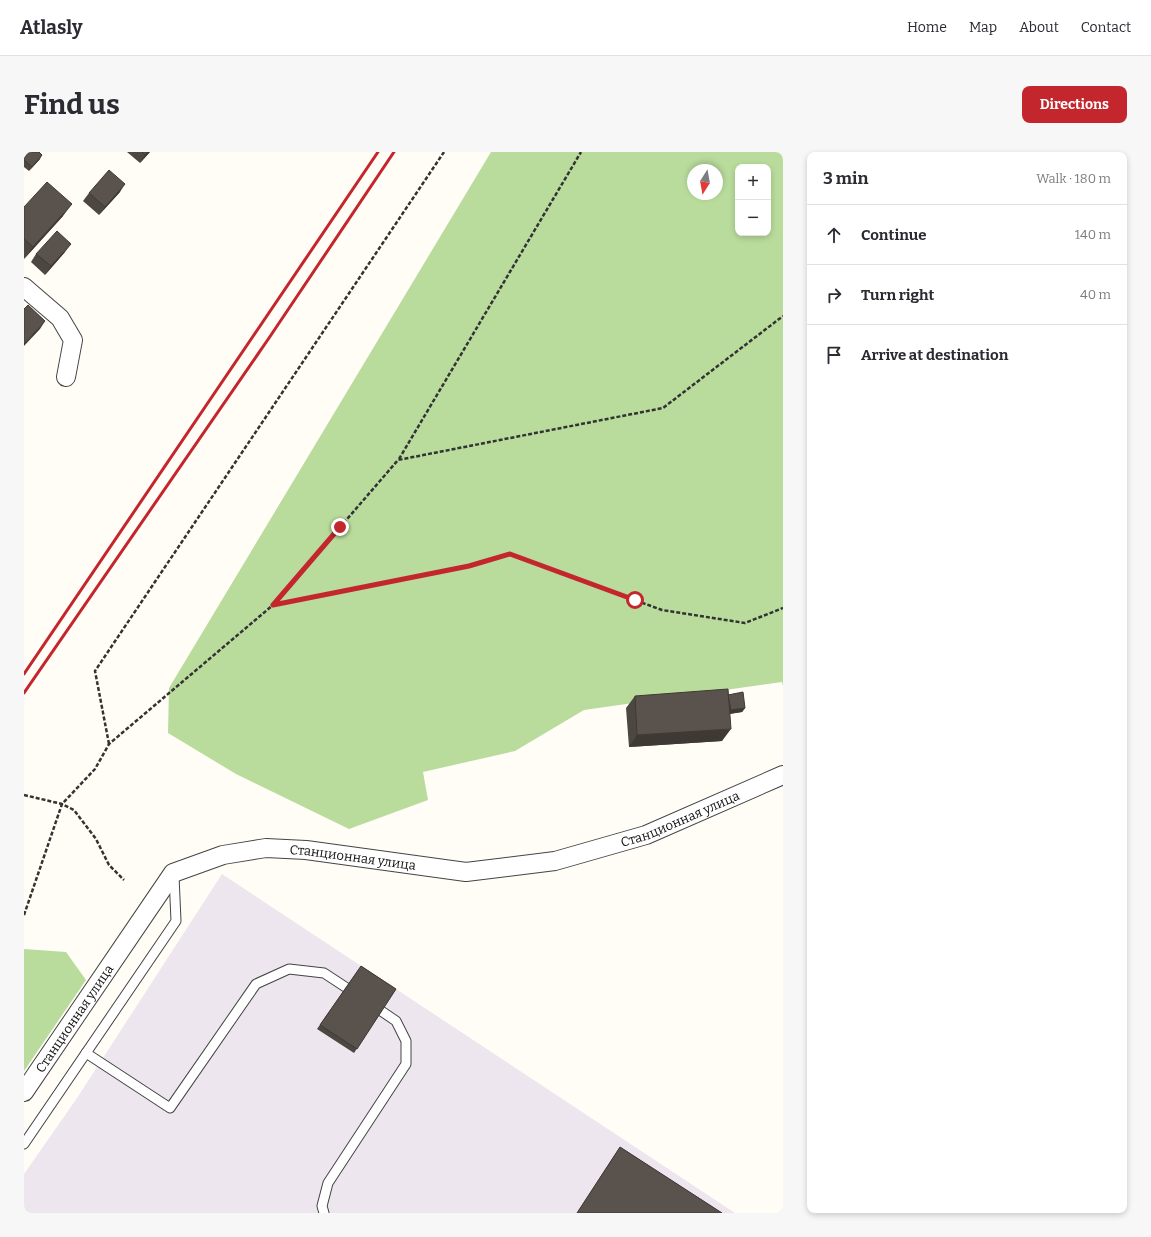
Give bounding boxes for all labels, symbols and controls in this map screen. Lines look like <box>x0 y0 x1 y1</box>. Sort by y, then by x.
text: Atlasly <box>20 16 82 39</box>
text: Home <box>907 19 947 36</box>
text: Map <box>969 19 997 36</box>
text: About <box>1019 19 1059 36</box>
text: Contact <box>1081 19 1131 36</box>
button: Directions <box>1022 86 1127 123</box>
text: Find us <box>24 88 120 121</box>
north arrow <box>687 164 723 200</box>
map controls <box>735 164 771 236</box>
button: + <box>735 164 771 200</box>
text: 3 min <box>823 168 868 189</box>
text: Walk · 180 m <box>1036 171 1111 186</box>
button: − <box>735 200 771 236</box>
icon: ahead <box>823 224 845 246</box>
text: Continue <box>861 226 927 244</box>
text: 140 m <box>1075 227 1111 242</box>
icon: right <box>823 284 845 306</box>
text: Turn right <box>861 286 934 304</box>
text: 40 m <box>1080 287 1111 302</box>
icon: arrive <box>823 344 845 366</box>
text: Arrive at destination <box>861 346 1008 364</box>
route end <box>331 518 349 536</box>
route start <box>626 591 644 609</box>
street label: Станционная улица <box>619 788 742 849</box>
street label: Станционная улица <box>289 842 417 873</box>
street label: Станционная улица <box>32 962 116 1075</box>

